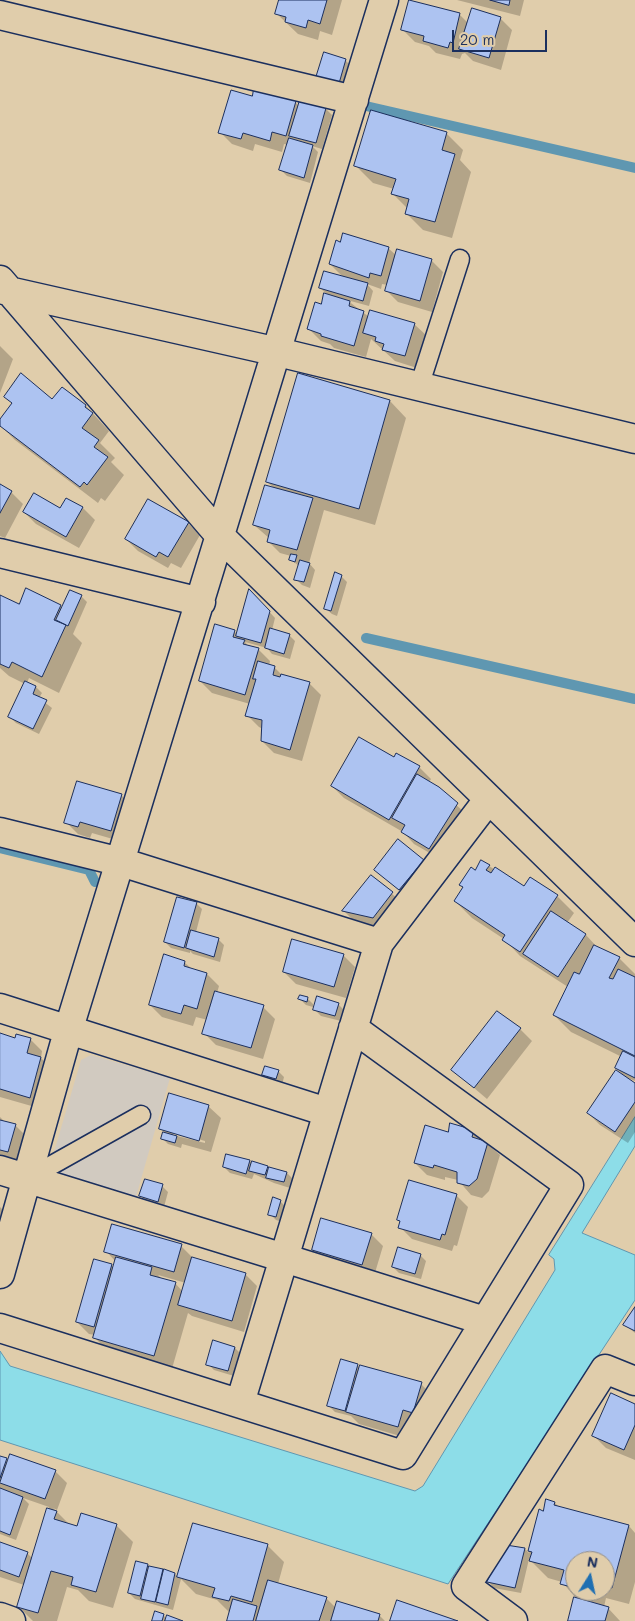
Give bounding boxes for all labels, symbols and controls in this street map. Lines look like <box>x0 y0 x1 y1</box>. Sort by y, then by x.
scale bar <box>455 20 550 52</box>
text: 20 m <box>460 29 494 49</box>
north arrow <box>565 1551 615 1601</box>
text: N <box>586 1551 599 1572</box>

